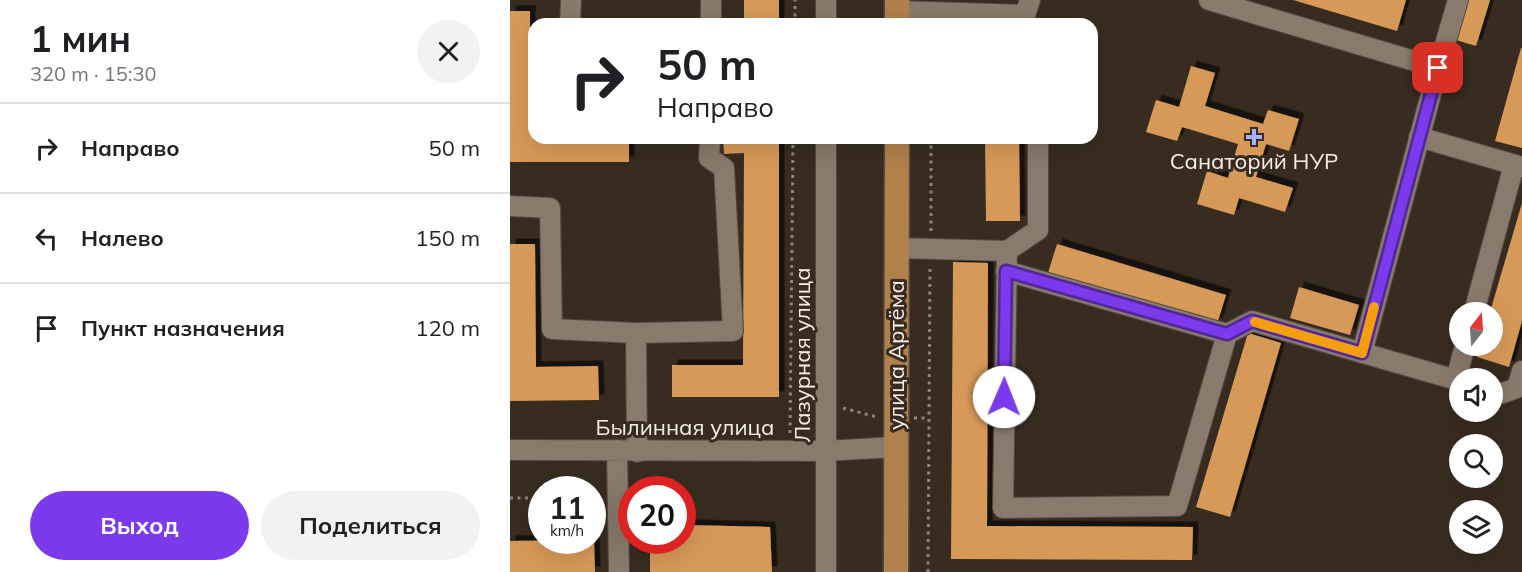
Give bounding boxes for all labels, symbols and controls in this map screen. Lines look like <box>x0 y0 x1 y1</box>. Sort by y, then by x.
text: 1 мин <box>30 16 131 61</box>
button: close <box>417 20 480 83</box>
text: 50 m <box>657 38 757 91</box>
icon: right <box>558 42 636 120</box>
pin <box>1412 42 1463 93</box>
icon: arrive <box>1421 51 1454 84</box>
text: 320 m · 15:30 <box>30 61 156 86</box>
text: Направо <box>657 90 774 124</box>
marker: Санаторий НУР <box>1245 128 1263 146</box>
icon: right <box>30 132 63 165</box>
text: Направо <box>81 134 179 162</box>
text: 50 m <box>429 134 480 162</box>
place label: Санаторий НУР <box>1170 147 1338 175</box>
icon: left <box>30 222 63 255</box>
text: Налево <box>81 224 164 252</box>
text: 150 m <box>415 224 480 252</box>
street label: Лазурная улица <box>788 267 816 443</box>
street label: улица Артёма <box>882 280 910 430</box>
north arrow <box>1449 302 1503 356</box>
map controls <box>1449 302 1503 554</box>
icon: arrive <box>30 312 63 345</box>
text: Пункт назначения <box>81 314 285 342</box>
text: 120 m <box>415 314 480 342</box>
position arrow <box>972 365 1036 429</box>
button: sound <box>1449 368 1503 422</box>
street label: Былинная улица <box>596 413 774 441</box>
button: search <box>1449 434 1503 488</box>
speed limit sign: 20 <box>618 476 696 554</box>
text: 11 <box>549 489 585 527</box>
button: Выход <box>30 491 249 560</box>
button: Поделиться <box>261 491 480 560</box>
button: layers <box>1449 500 1503 554</box>
text: km/h <box>550 521 584 540</box>

